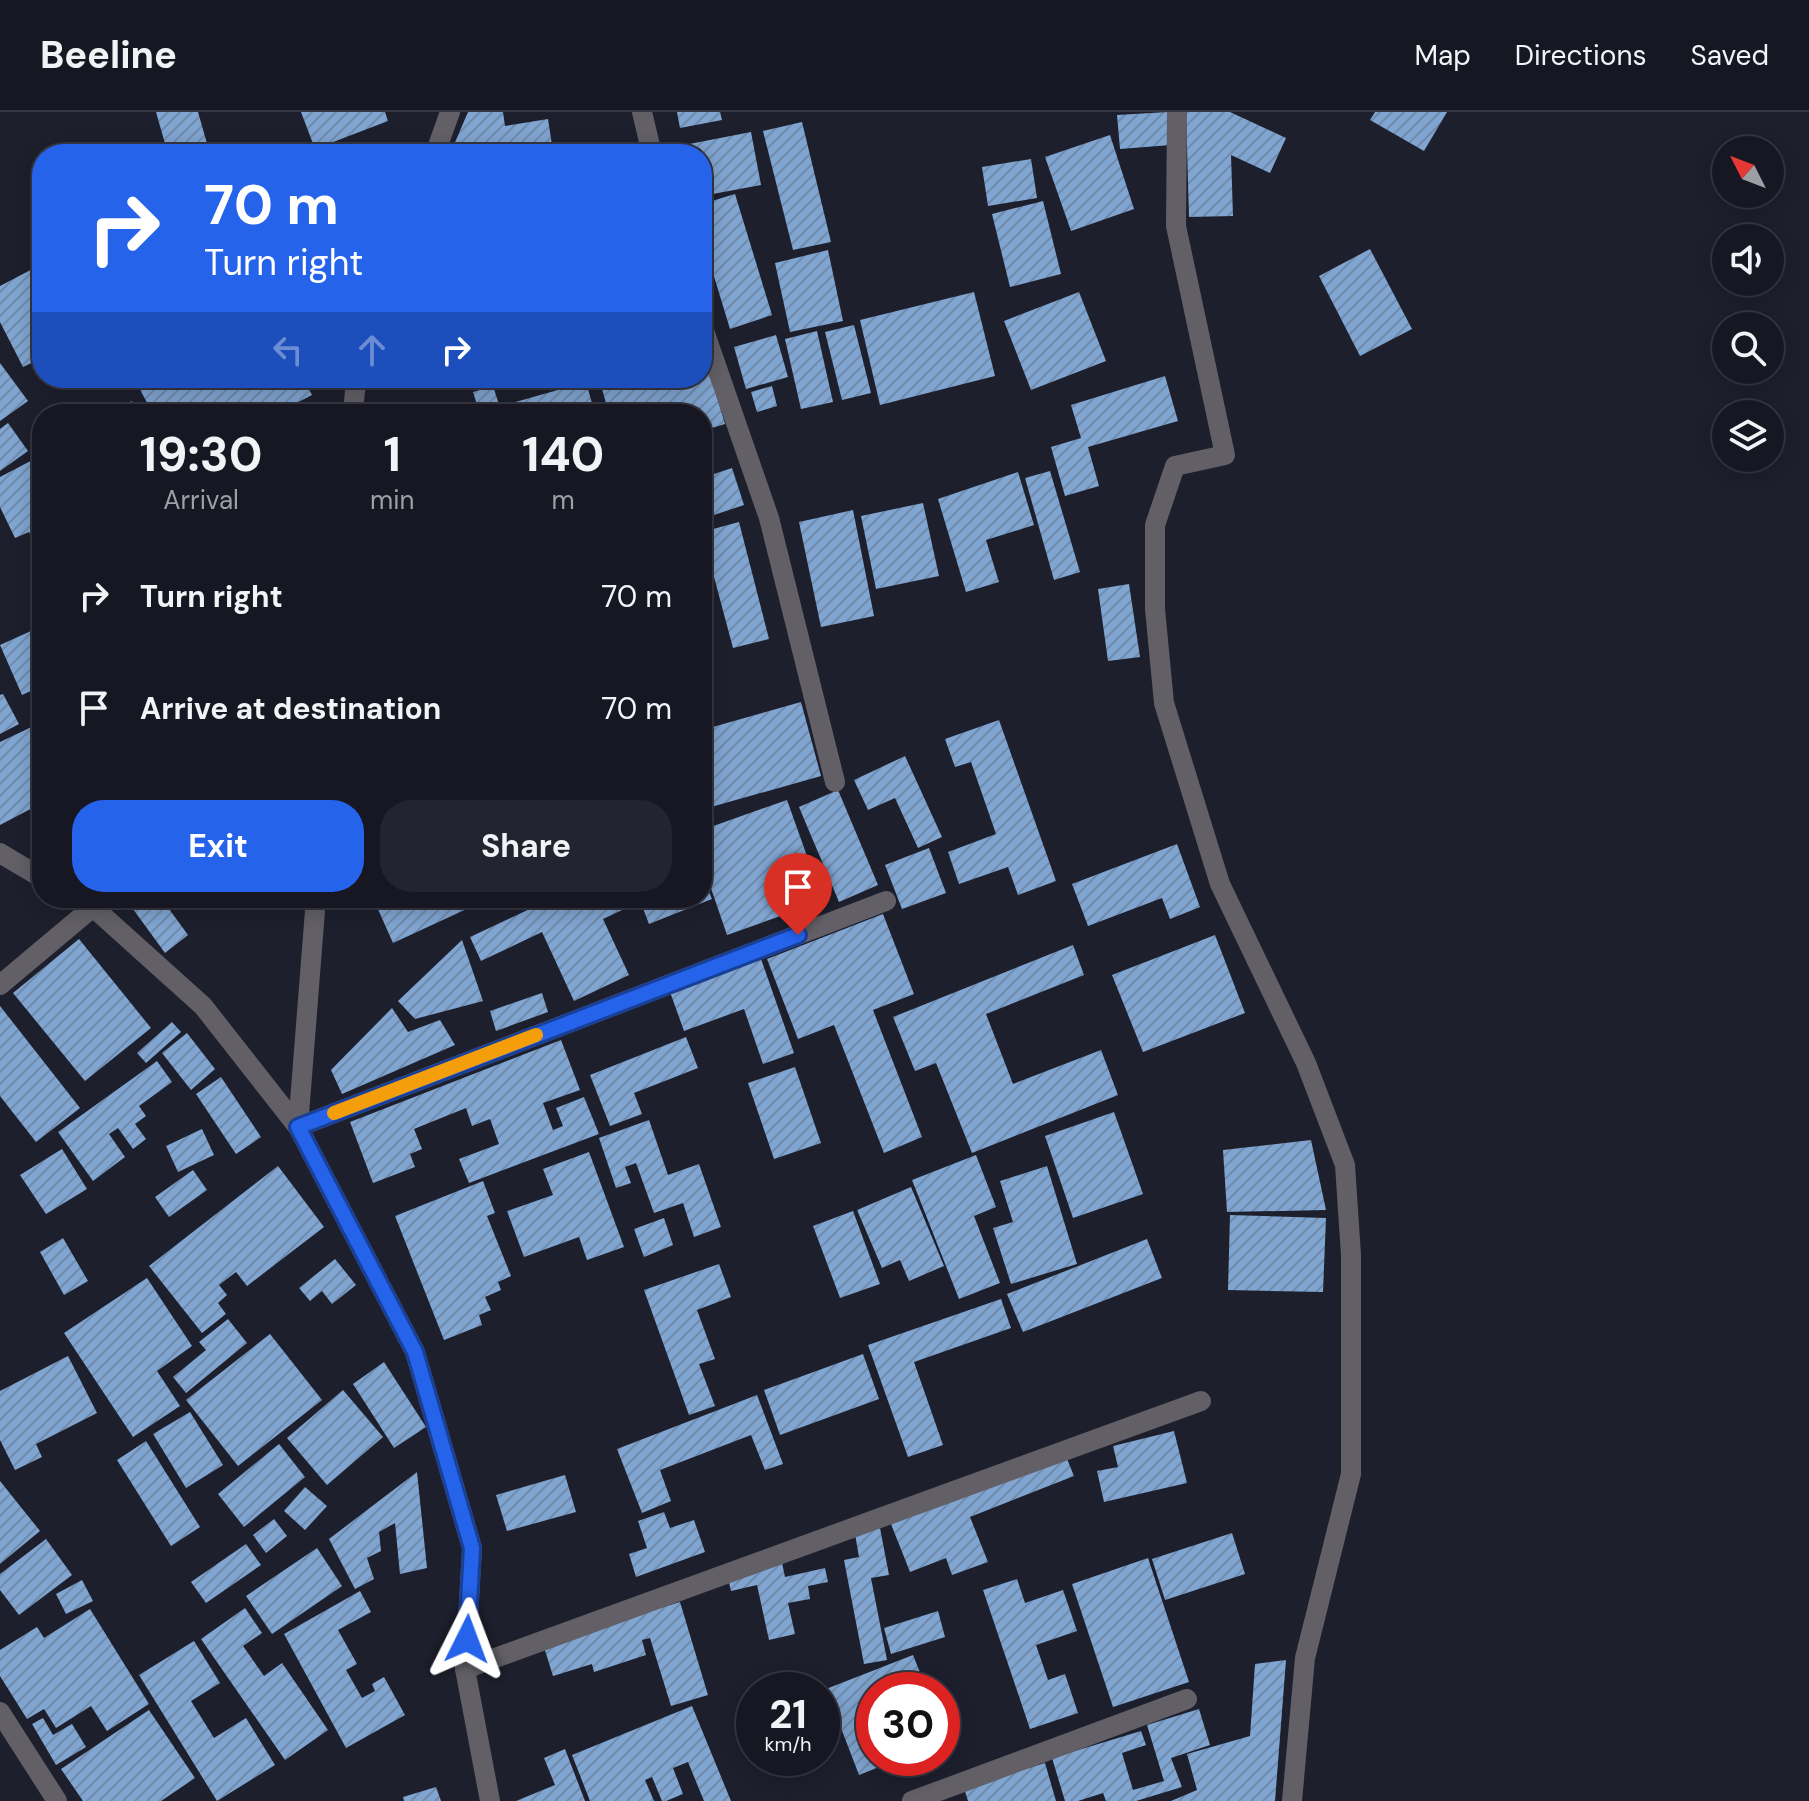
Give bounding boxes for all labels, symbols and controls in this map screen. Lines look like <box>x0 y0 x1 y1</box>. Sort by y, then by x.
text: Beeline <box>40 30 177 80</box>
text: Map <box>1414 37 1471 74</box>
text: Directions <box>1515 37 1647 74</box>
text: Saved <box>1691 37 1769 74</box>
north arrow <box>1712 136 1784 208</box>
map controls <box>1712 136 1784 472</box>
text: 70 m <box>204 168 339 241</box>
icon: right <box>72 176 176 280</box>
button: sound <box>1712 224 1784 296</box>
text: Turn right <box>204 239 363 286</box>
button: search <box>1712 312 1784 384</box>
icon: left <box>266 328 310 372</box>
icon: ahead <box>350 328 394 372</box>
icon: right <box>434 328 478 372</box>
button: layers <box>1712 400 1784 472</box>
text: 19:30 <box>140 423 262 486</box>
text: 1 <box>383 423 401 486</box>
text: 140 <box>522 423 604 486</box>
text: Arrival <box>163 483 239 517</box>
text: min <box>370 483 414 517</box>
text: m <box>552 483 575 517</box>
icon: right <box>72 574 116 618</box>
text: Turn right <box>140 577 283 616</box>
text: 70 m <box>601 577 672 616</box>
icon: arrive <box>72 686 116 730</box>
text: Arrive at destination <box>140 689 441 728</box>
text: 70 m <box>601 689 672 728</box>
button: Exit <box>72 800 364 892</box>
button: Share <box>380 800 672 892</box>
pin <box>764 853 832 935</box>
icon: arrive <box>776 865 820 909</box>
position arrow <box>425 1597 509 1681</box>
speed limit sign: 30 <box>856 1672 960 1776</box>
text: 21 <box>769 1688 807 1740</box>
text: km/h <box>764 1731 812 1757</box>

